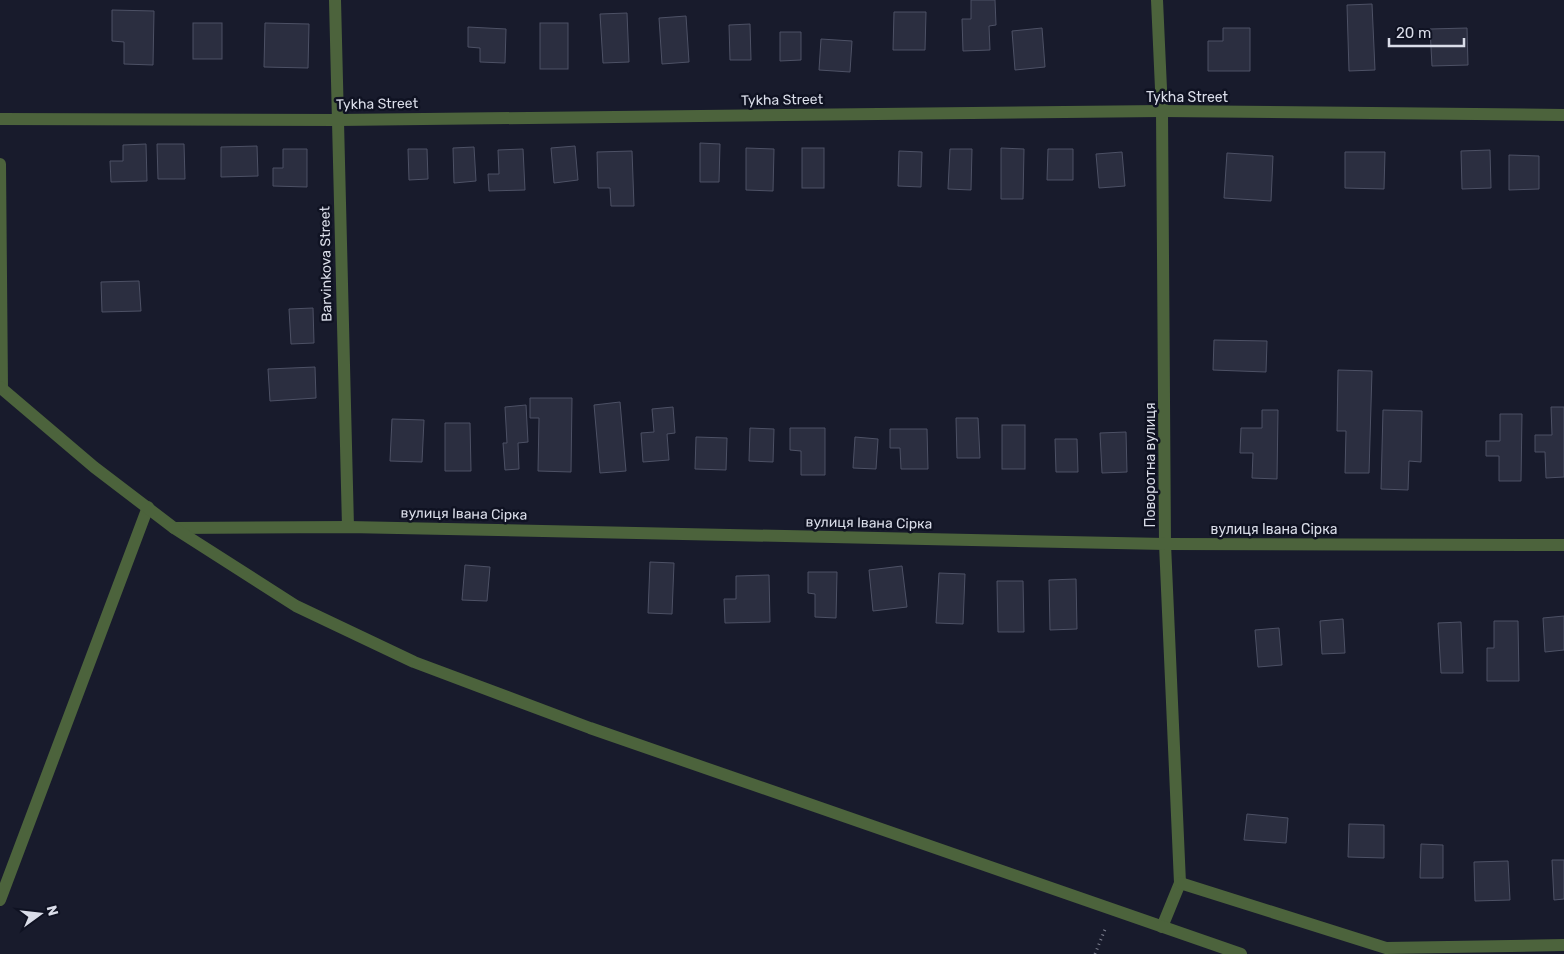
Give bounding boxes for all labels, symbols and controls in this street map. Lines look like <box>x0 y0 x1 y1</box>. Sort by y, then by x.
scale bar <box>1389 15 1464 47</box>
text: 20 m <box>1396 24 1431 42</box>
street label: Tykha Street <box>1146 89 1229 106</box>
street label: Tykha Street <box>741 91 824 109</box>
street label: Tykha Street <box>336 95 419 113</box>
street label: Barvinkova Street <box>316 205 336 322</box>
street label: Поворотна вулиця <box>1142 402 1159 528</box>
street label: вулиця Івана Сірка <box>400 504 528 524</box>
street label: вулиця Івана Сірка <box>805 513 933 533</box>
street label: вулиця Івана Сірка <box>1211 521 1337 538</box>
north arrow <box>15 889 65 939</box>
text: N <box>43 904 62 918</box>

